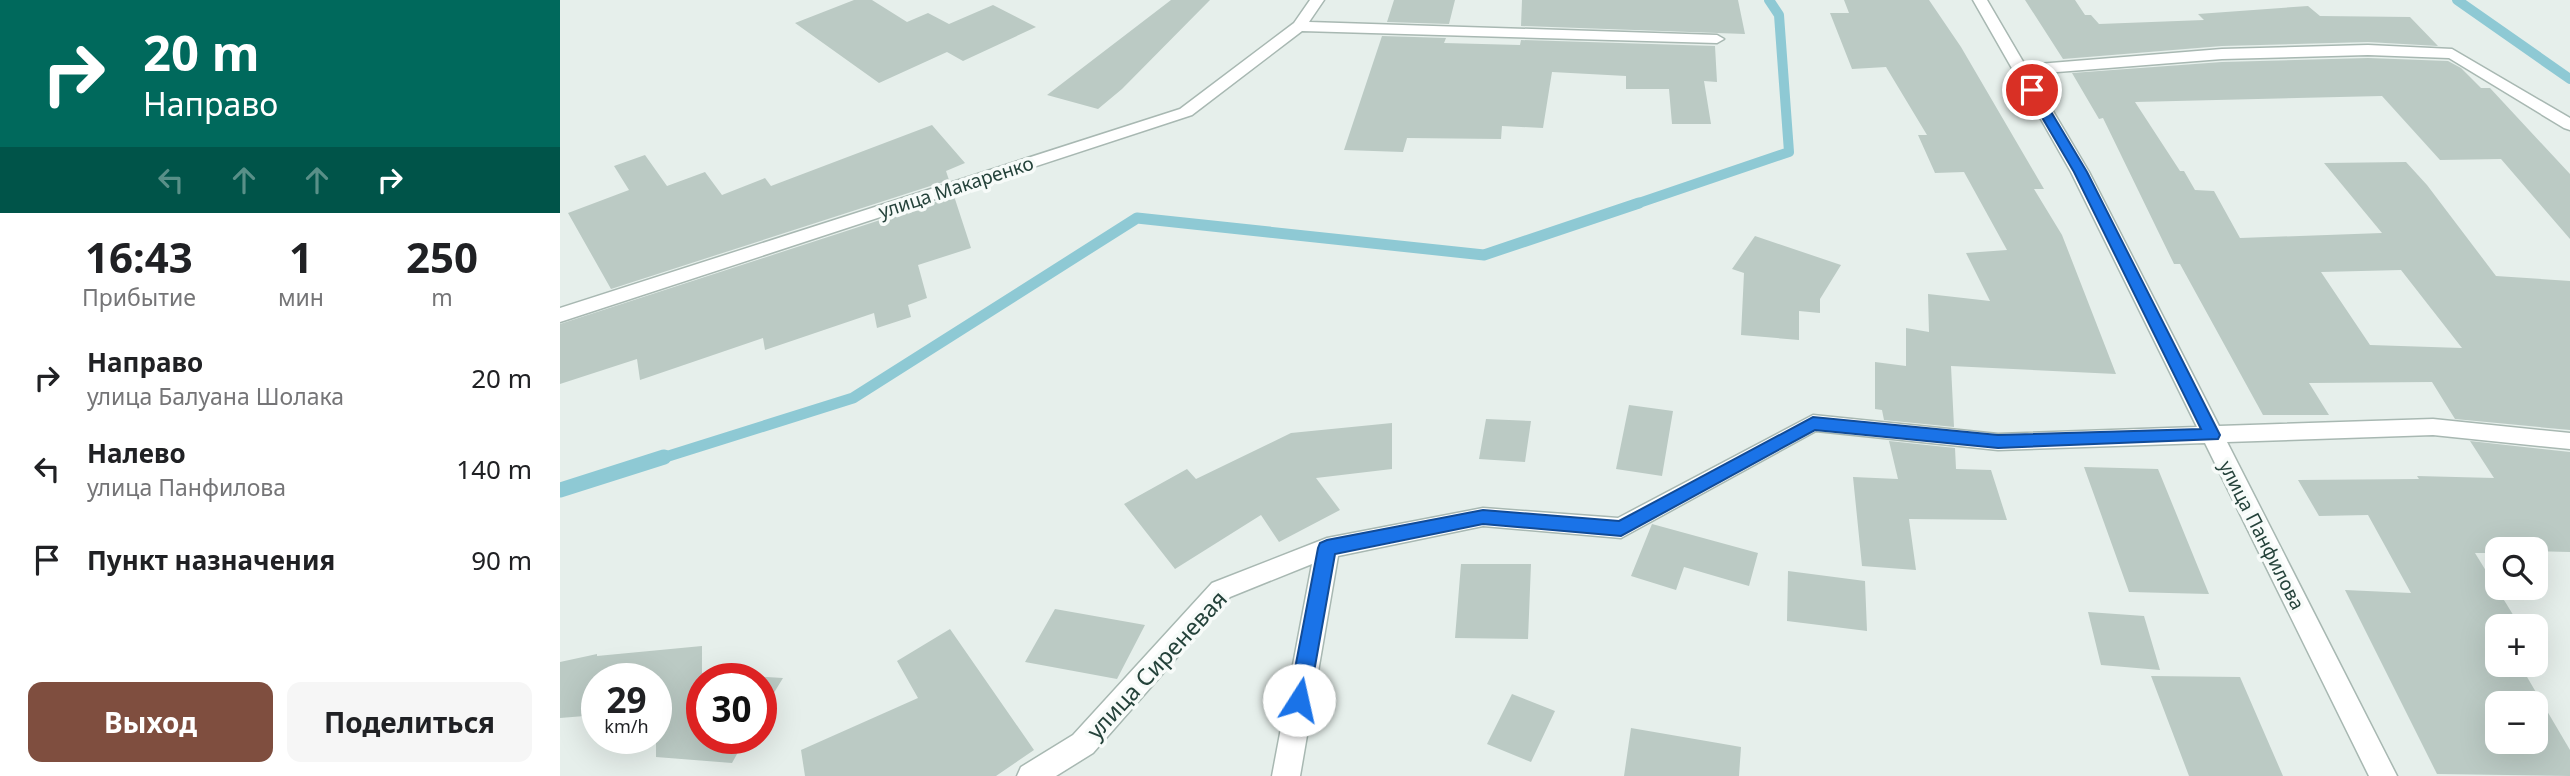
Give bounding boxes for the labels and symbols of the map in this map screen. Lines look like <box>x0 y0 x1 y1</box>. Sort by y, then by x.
pin <box>2002 60 2062 120</box>
street label: улица Макаренко <box>875 150 1037 224</box>
street label: улица Панфилова <box>2213 456 2311 614</box>
street label: улица Сиреневая <box>1079 583 1234 746</box>
speed limit sign: 30 <box>686 663 777 754</box>
position arrow <box>1262 663 1336 737</box>

